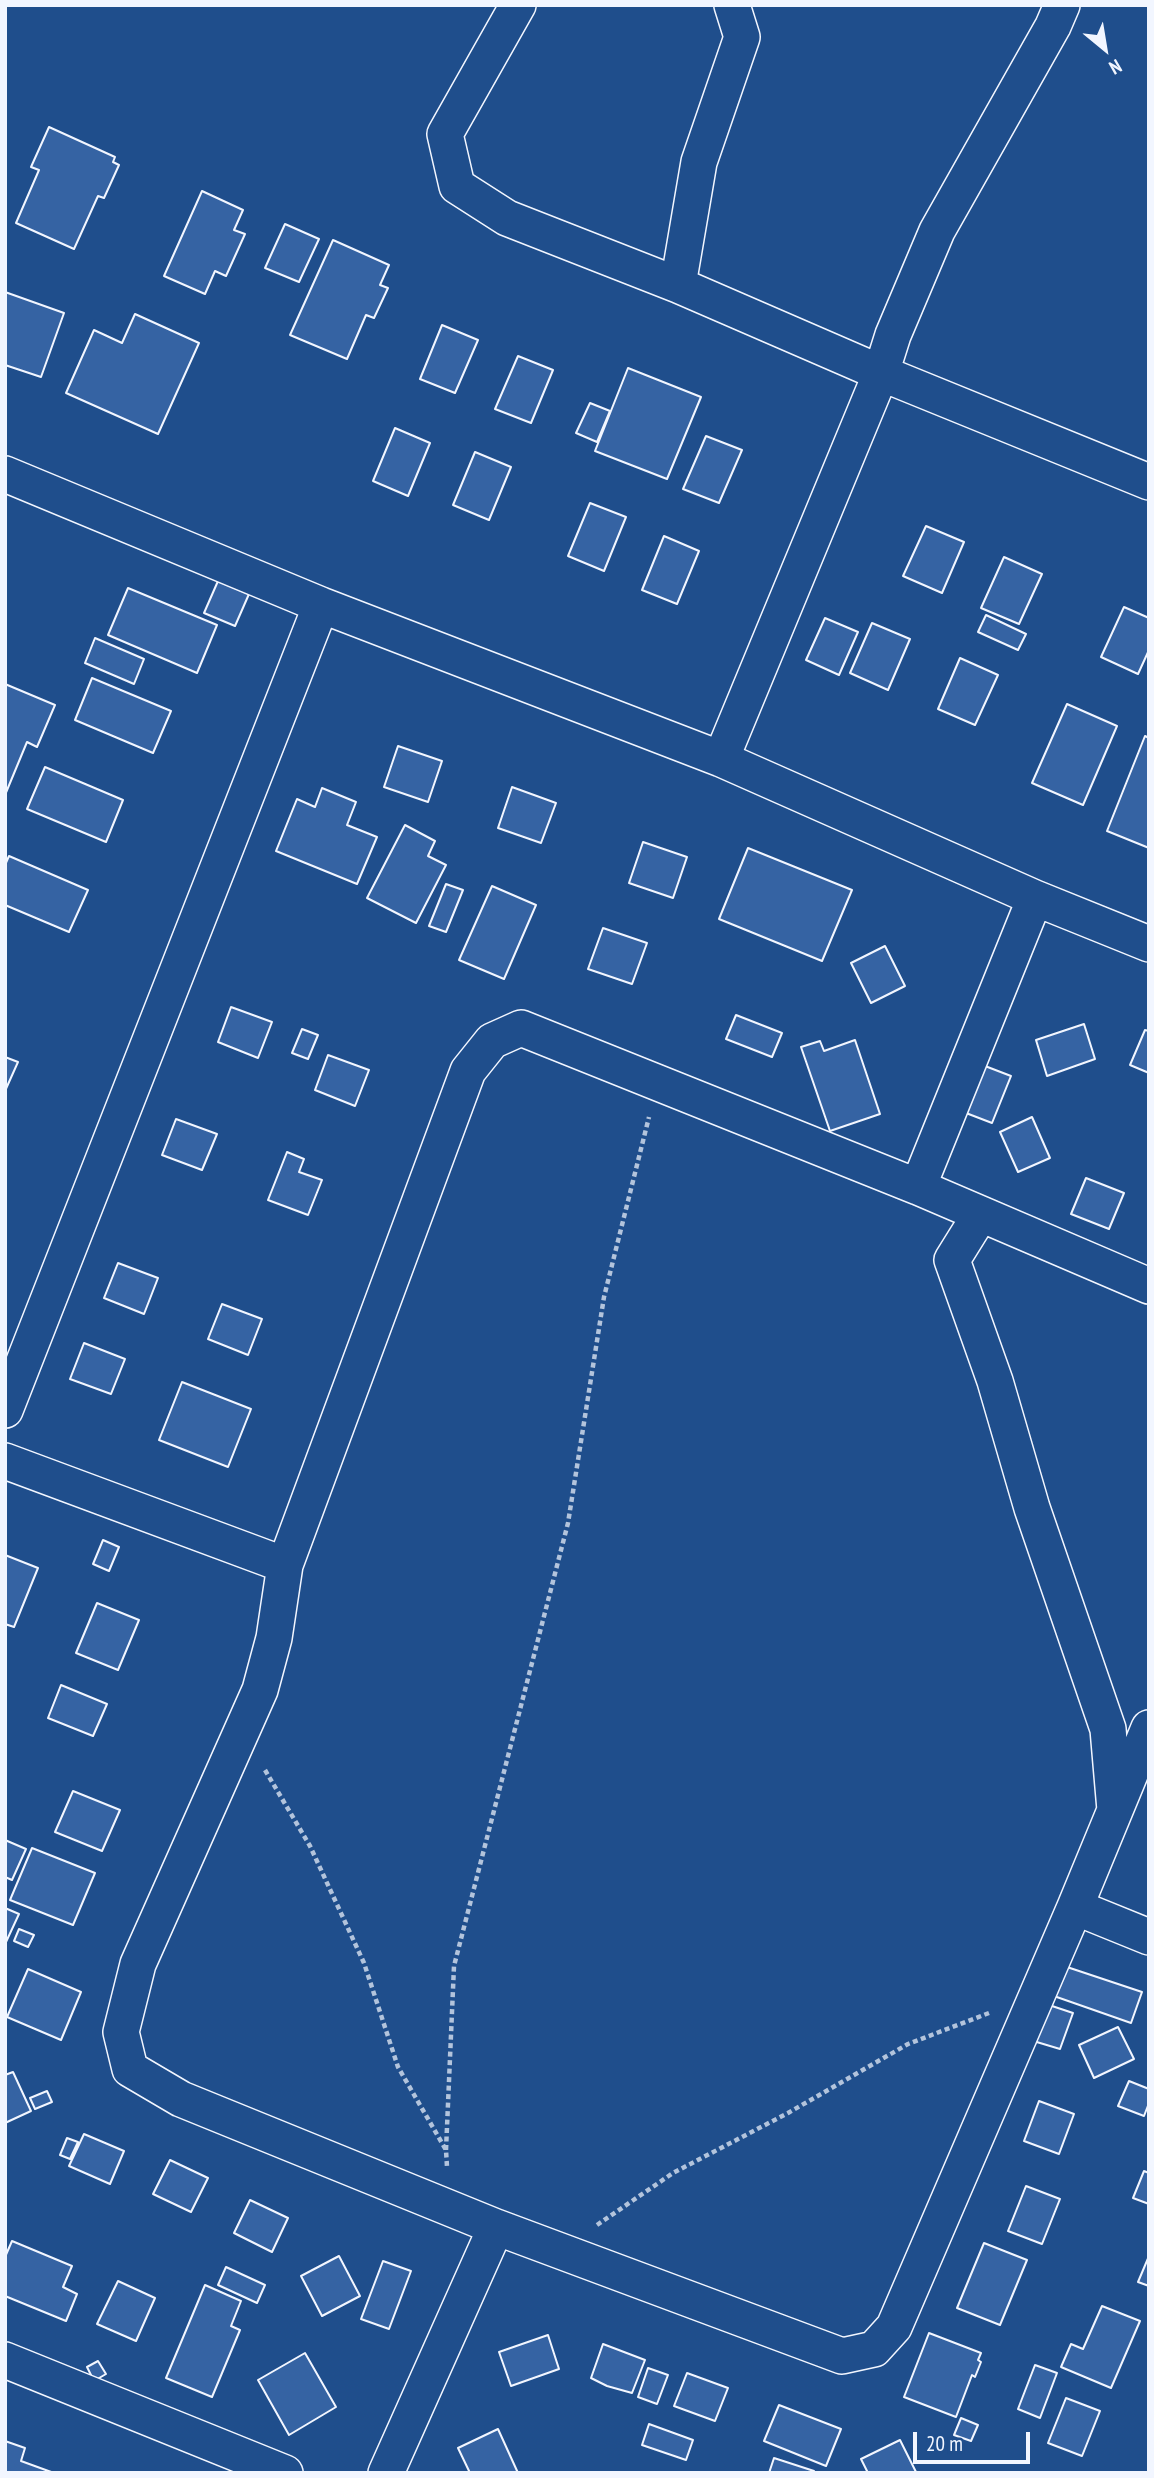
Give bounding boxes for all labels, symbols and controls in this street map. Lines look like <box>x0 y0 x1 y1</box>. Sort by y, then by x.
north arrow <box>1070 14 1140 84</box>
text: N <box>1105 54 1126 80</box>
scale bar <box>916 2418 1033 2462</box>
text: 20 m <box>926 2430 963 2457</box>

